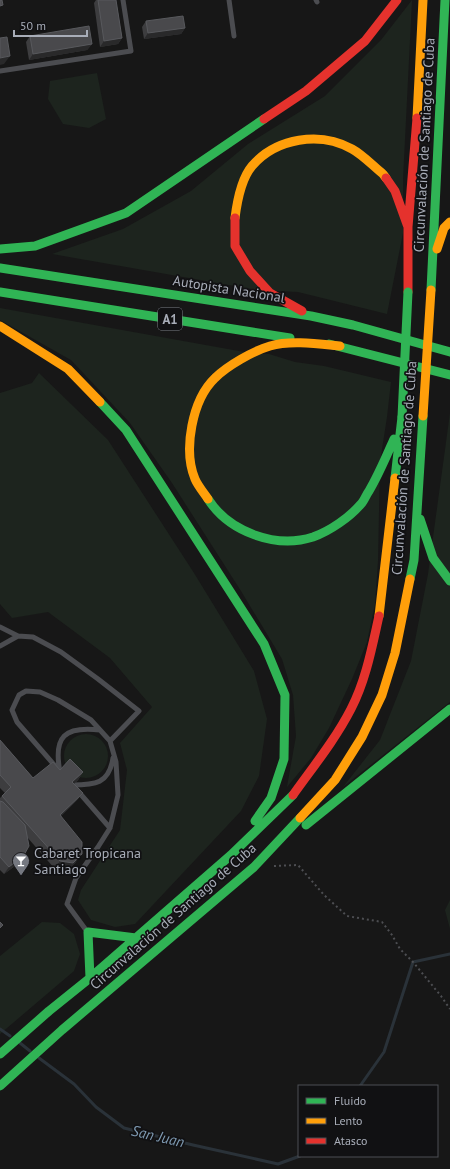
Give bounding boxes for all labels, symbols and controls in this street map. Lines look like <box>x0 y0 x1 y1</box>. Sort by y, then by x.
scale bar <box>14 12 87 38</box>
text: 50 m <box>20 18 46 33</box>
street label: Circunvalación de Santiago de Cuba <box>409 37 439 253</box>
street label: Autopista Nacional <box>172 271 286 307</box>
road number: A1 <box>158 308 182 330</box>
street label: Circunvalación de Santiago de Cuba <box>388 360 420 576</box>
street label: Circunvalación de Santiago de Cuba <box>86 839 260 993</box>
place label: Cabaret Tropicana Santiago <box>34 844 141 878</box>
bar icon: Cabaret Tropicana Santiago <box>11 851 31 876</box>
legend <box>298 1085 438 1157</box>
text: Fluido <box>334 1093 366 1108</box>
text: Lento <box>334 1113 363 1128</box>
water label: San Juan <box>130 1121 186 1151</box>
text: Atasco <box>334 1133 367 1148</box>

